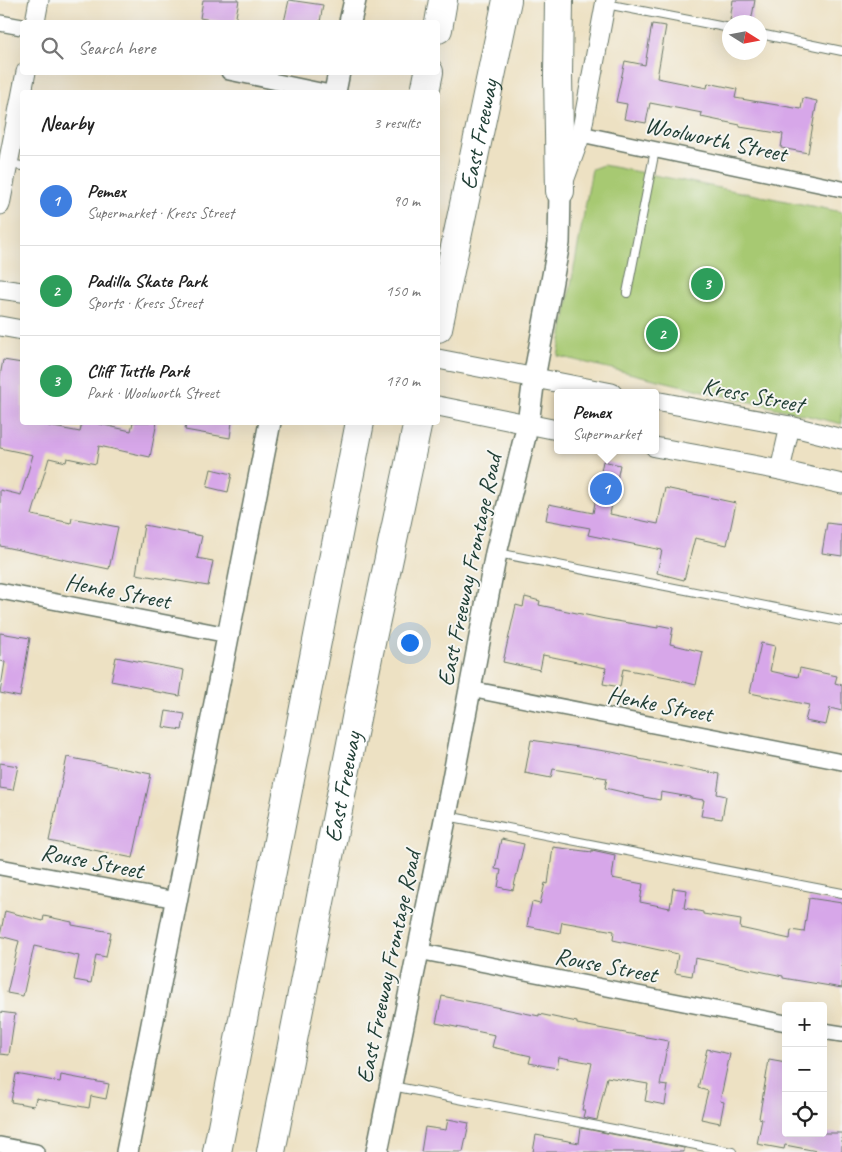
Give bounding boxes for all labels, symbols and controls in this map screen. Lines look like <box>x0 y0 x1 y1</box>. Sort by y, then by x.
north arrow <box>722 15 767 60</box>
search box <box>20 20 440 75</box>
icon: search <box>38 34 66 62</box>
text: Search here <box>78 36 155 60</box>
street label: East Freeway <box>453 75 505 192</box>
street label: Woolworth Street <box>642 109 792 169</box>
text: Nearby <box>40 110 93 136</box>
text: 3 results <box>373 113 420 133</box>
text: Pemex <box>87 179 126 203</box>
text: 1 <box>52 191 60 211</box>
text: 90 m <box>393 191 420 211</box>
text: Supermarket · Kress Street <box>87 203 234 223</box>
pin: 3 <box>691 265 723 303</box>
text: Padilla Skate Park <box>87 269 207 293</box>
text: 2 <box>52 281 60 301</box>
text: 150 m <box>386 281 420 301</box>
text: Sports · Kress Street <box>87 293 202 313</box>
pin: 2 <box>646 315 678 353</box>
text: Cliff Tuttle Park <box>87 359 189 383</box>
text: 3 <box>52 371 60 391</box>
text: 170 m <box>386 371 420 391</box>
street label: Kress Street <box>700 371 809 420</box>
text: Park · Woolworth Street <box>87 383 219 403</box>
popup <box>554 389 659 454</box>
text: Pemex <box>572 400 611 424</box>
text: Supermarket <box>572 424 641 444</box>
street label: East Freeway Frontage Road <box>430 448 509 689</box>
pin: 1 <box>590 470 622 508</box>
street label: Henke Street <box>63 566 175 616</box>
your location <box>397 630 423 656</box>
street label: Henke Street <box>605 679 717 729</box>
street label: East Freeway <box>317 728 368 845</box>
street label: Rouse Street <box>38 836 148 886</box>
street label: East Freeway Frontage Road <box>349 845 428 1086</box>
street label: Rouse Street <box>552 940 662 990</box>
map controls <box>782 1002 827 1137</box>
button: + <box>782 1002 827 1047</box>
button: − <box>782 1047 827 1092</box>
button: locate <box>782 1092 827 1137</box>

